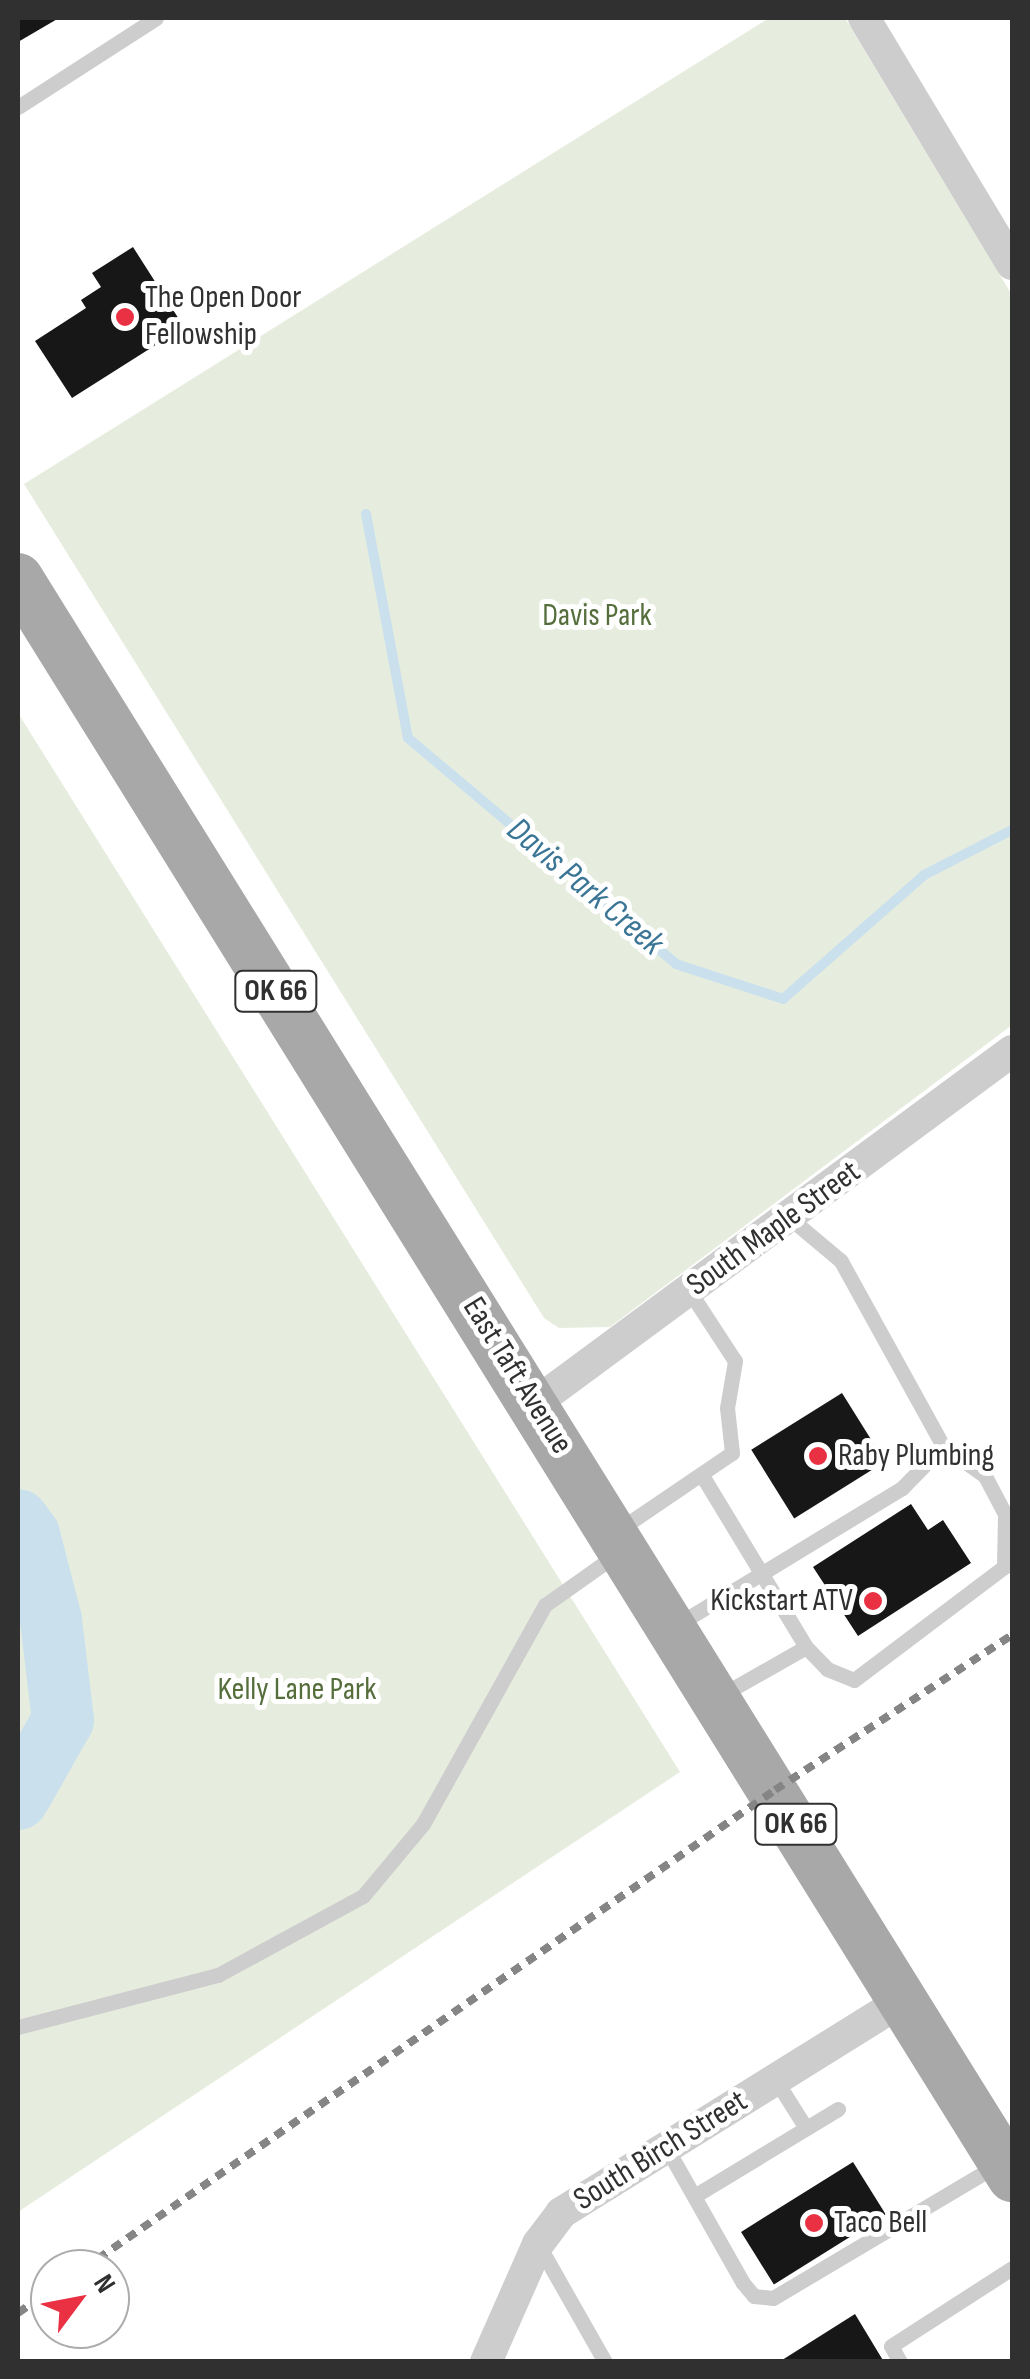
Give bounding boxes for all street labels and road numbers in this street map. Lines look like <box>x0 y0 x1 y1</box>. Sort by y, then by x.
road number: OK 66 <box>234 966 318 1016</box>
street label: South Maple Street <box>680 1153 868 1305</box>
street label: East Taft Avenue <box>454 1291 580 1461</box>
road number: OK 66 <box>754 1799 838 1849</box>
street label: South Birch Street <box>567 2083 755 2219</box>

